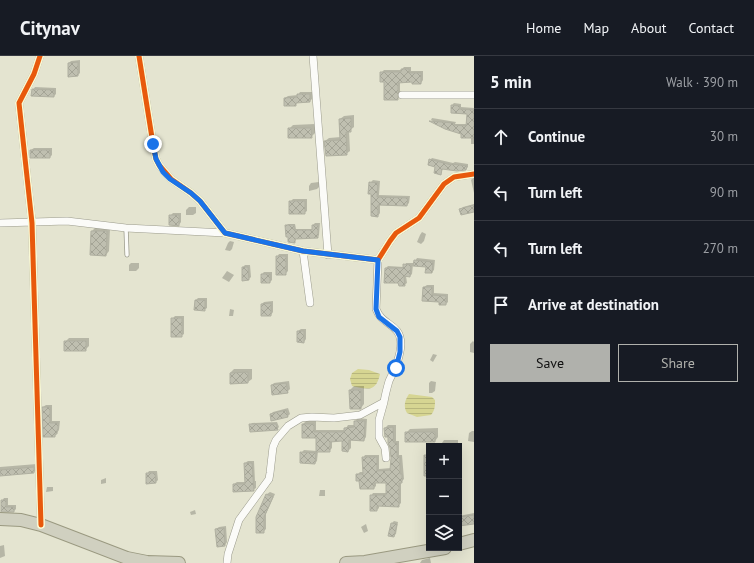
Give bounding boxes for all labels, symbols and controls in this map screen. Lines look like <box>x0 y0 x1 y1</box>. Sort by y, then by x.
text: Citynav <box>20 16 80 40</box>
text: Home <box>526 19 561 37</box>
text: Map <box>583 19 609 37</box>
text: About <box>631 19 667 37</box>
text: Contact <box>689 19 734 37</box>
text: 5 min <box>490 71 531 93</box>
text: Walk · 390 m <box>666 74 738 91</box>
icon: ahead <box>490 126 512 148</box>
text: Continue <box>528 127 585 146</box>
text: 30 m <box>710 128 738 145</box>
route end <box>144 135 162 153</box>
icon: left <box>490 182 512 204</box>
text: Turn left <box>528 183 582 202</box>
text: 90 m <box>710 184 738 201</box>
icon: left <box>490 238 512 260</box>
text: Turn left <box>528 239 582 258</box>
text: 270 m <box>703 240 738 257</box>
icon: arrive <box>490 294 512 316</box>
text: Arrive at destination <box>528 295 659 314</box>
button: Save <box>490 344 610 382</box>
button: Share <box>618 344 738 382</box>
route start <box>387 359 405 377</box>
map controls <box>426 443 462 551</box>
button: + <box>426 443 462 479</box>
button: − <box>426 479 462 515</box>
button: layers <box>426 515 462 551</box>

